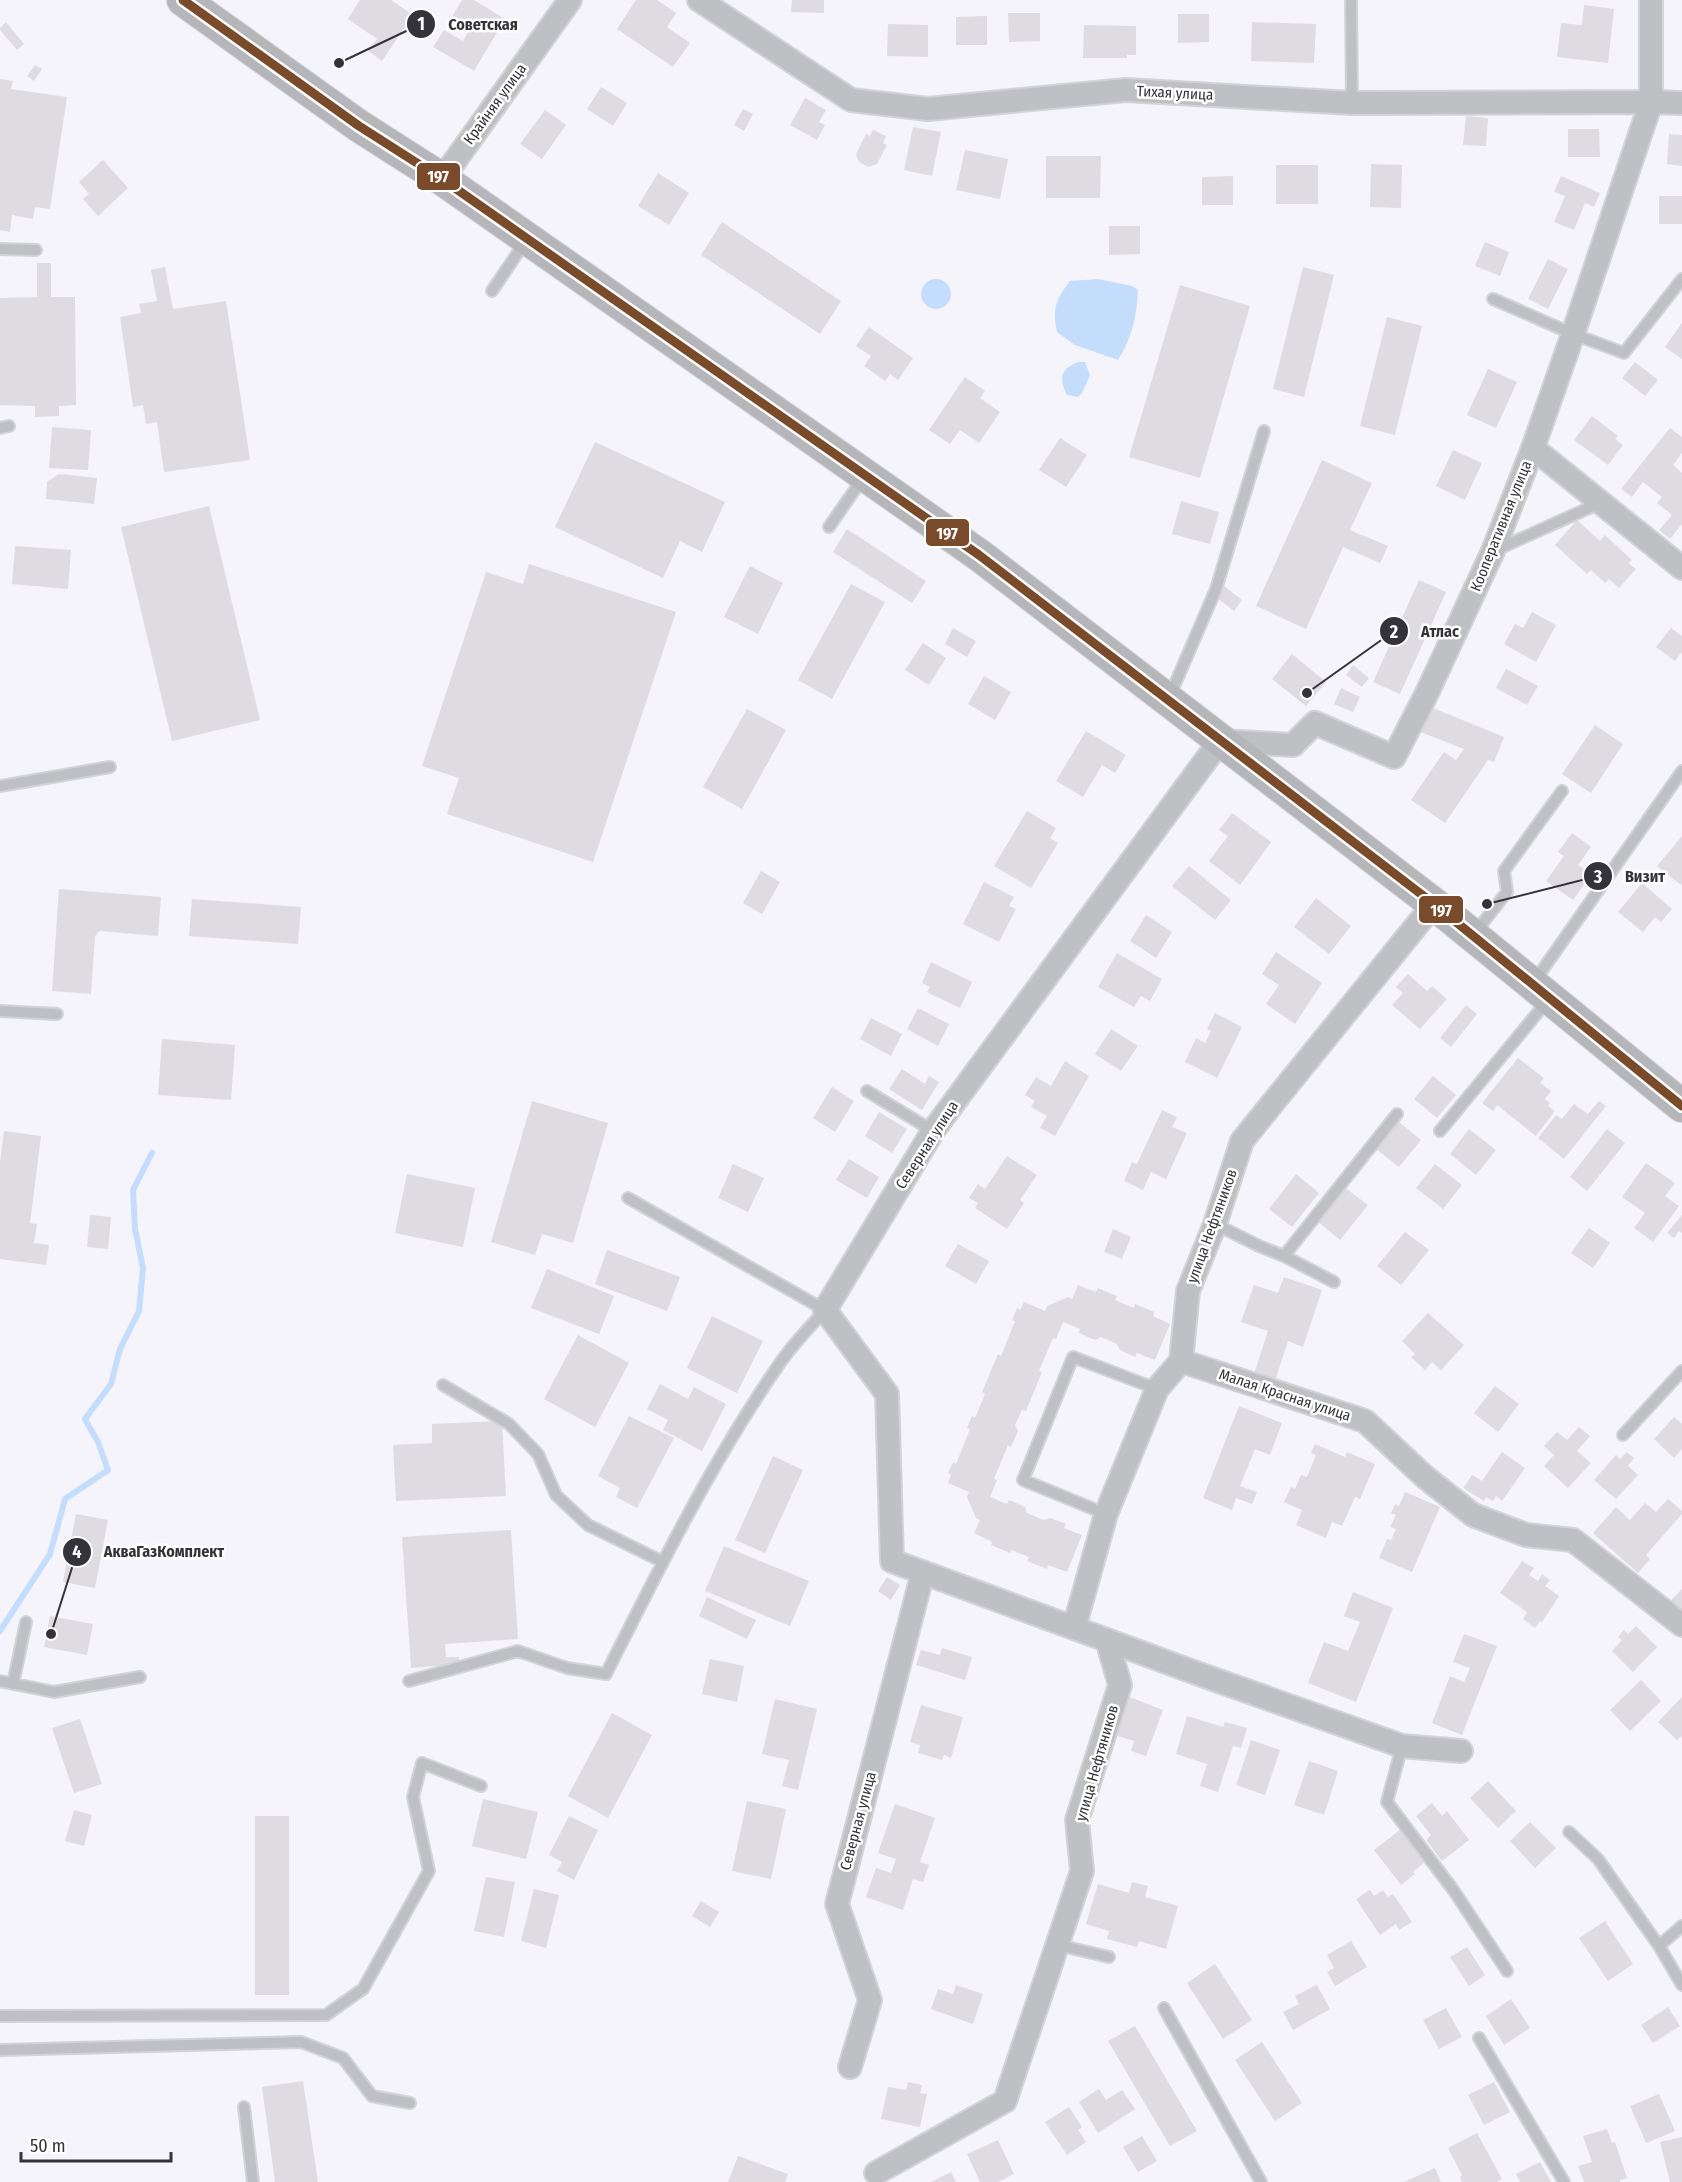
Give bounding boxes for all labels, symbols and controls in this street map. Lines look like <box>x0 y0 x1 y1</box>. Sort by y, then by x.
callout: Советская <box>406 7 530 41</box>
text: 1 <box>417 13 425 35</box>
text: Советская <box>448 15 518 34</box>
street label: Крайняя улица <box>460 60 530 148</box>
street label: Тихая улица <box>1136 82 1214 104</box>
line badge: 197 <box>416 162 461 191</box>
text: 197 <box>427 167 449 186</box>
street label: Кооперативная улица <box>1467 458 1535 594</box>
line badge: 197 <box>925 518 970 547</box>
text: 197 <box>936 524 958 543</box>
callout: Атлас <box>1379 614 1471 648</box>
text: 2 <box>1389 621 1398 643</box>
text: Атлас <box>1420 622 1459 641</box>
callout: Визит <box>1583 859 1677 893</box>
text: 3 <box>1593 866 1603 888</box>
text: Визит <box>1625 867 1665 886</box>
line badge: 197 <box>1418 895 1464 924</box>
text: 197 <box>1430 901 1452 920</box>
street label: Северная улица <box>892 1098 962 1192</box>
street label: улица Нефтяников <box>1183 1167 1241 1285</box>
street label: Малая Красная улица <box>1217 1365 1353 1425</box>
callout: АкваГазКомплект <box>62 1535 236 1569</box>
text: 4 <box>72 1541 82 1563</box>
text: АкваГазКомплект <box>103 1542 224 1561</box>
street label: улица Нефтяников <box>1072 1703 1122 1823</box>
street label: Северная улица <box>836 1770 880 1872</box>
scale bar <box>21 2125 171 2163</box>
text: 50 m <box>30 2135 66 2157</box>

